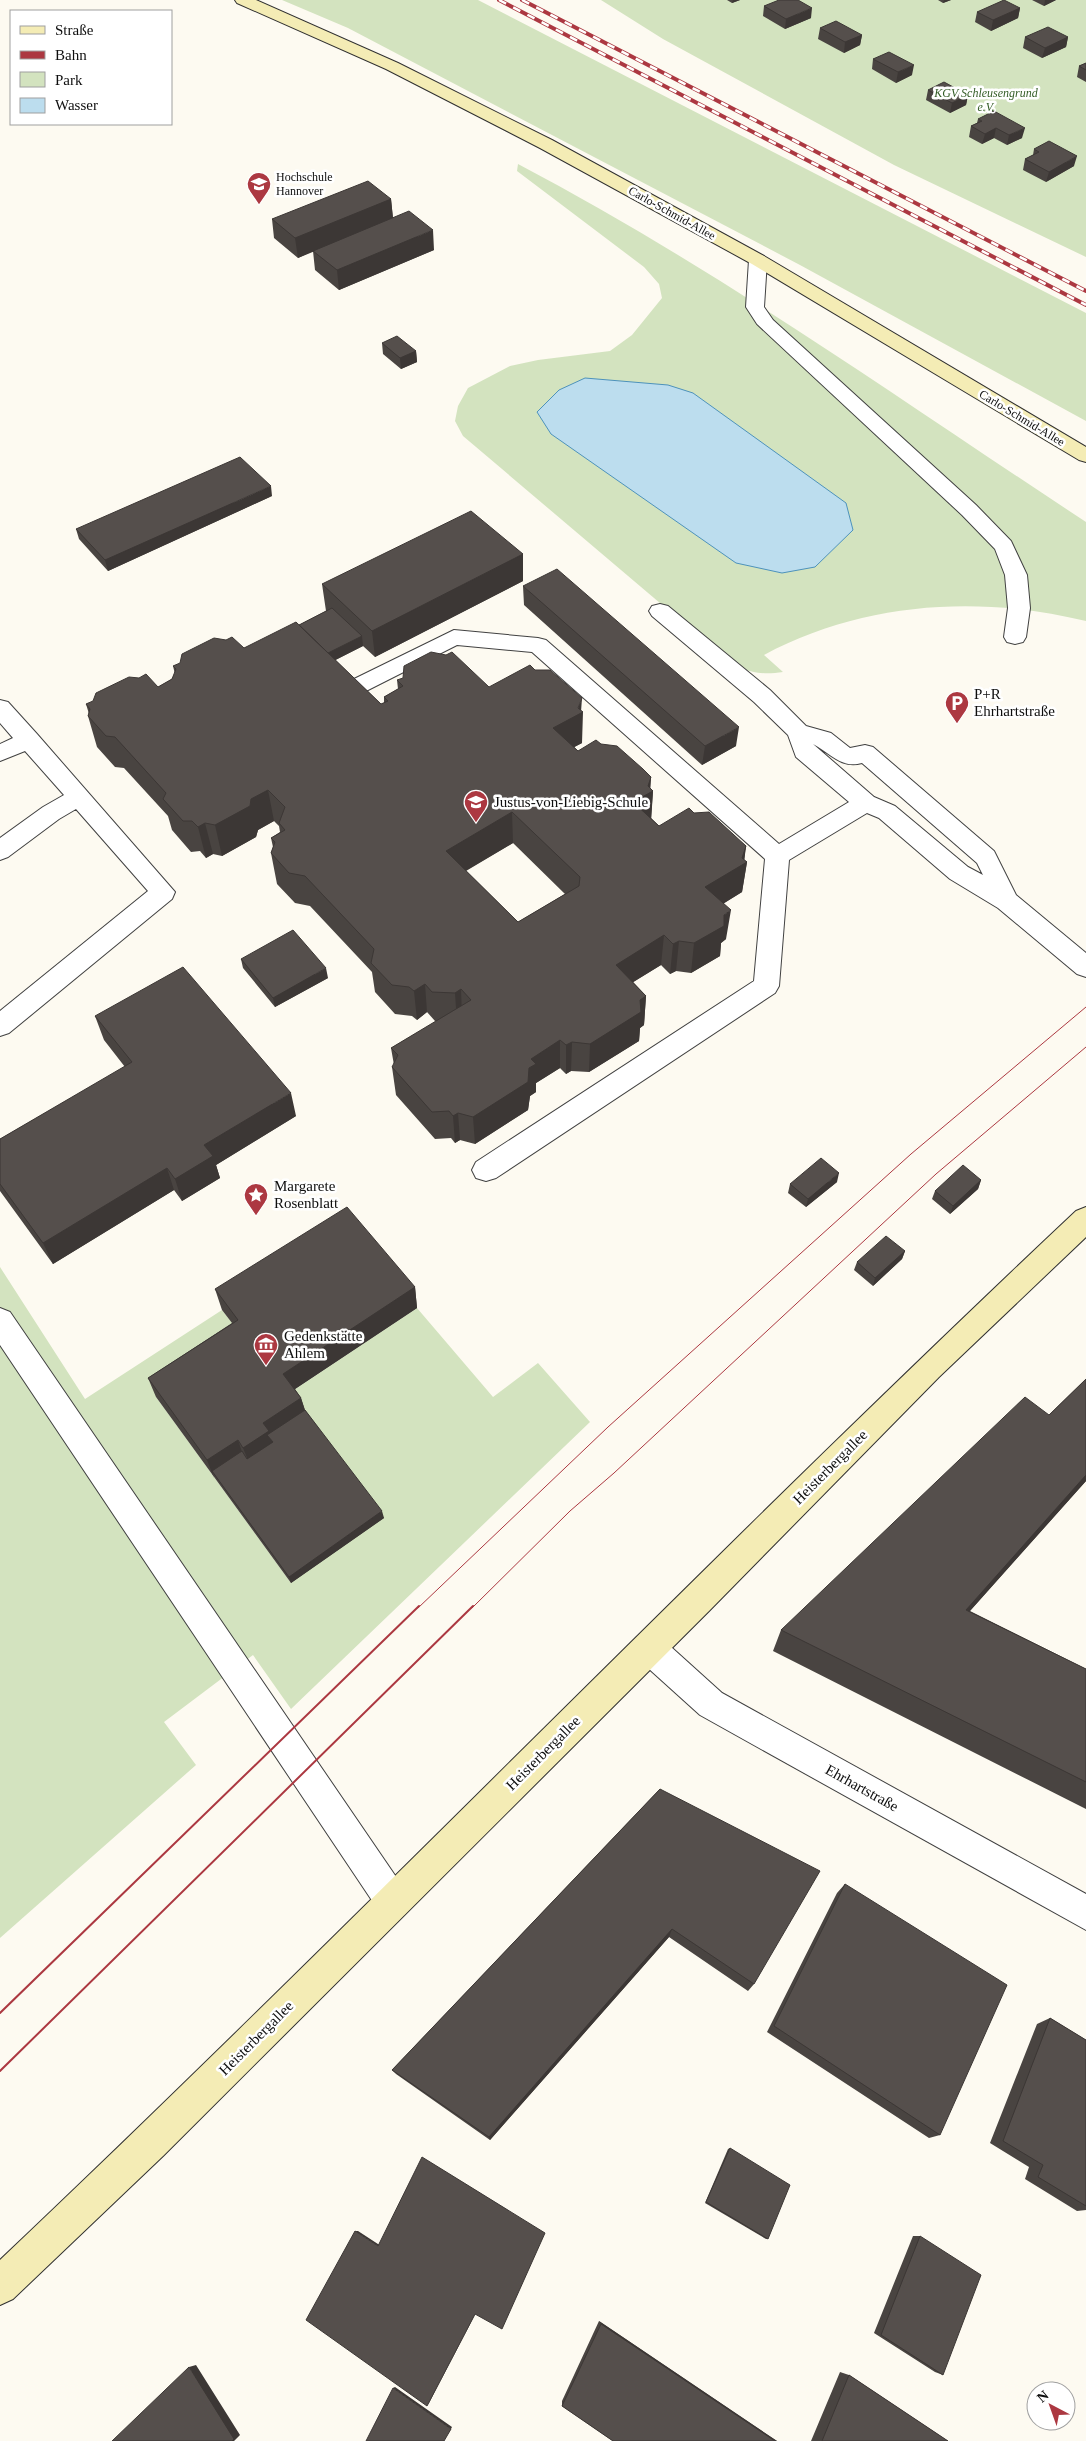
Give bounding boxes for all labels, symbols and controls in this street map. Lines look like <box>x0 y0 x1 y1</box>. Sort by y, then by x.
legend <box>10 10 172 125</box>
text: Straße <box>55 22 94 38</box>
text: Bahn <box>55 47 87 63</box>
text: Park <box>55 72 83 88</box>
park label: KGV Schleusengrund e.V. <box>933 86 1039 114</box>
text: Wasser <box>55 97 98 113</box>
place label: Hochschule Hannover <box>276 170 333 198</box>
school or university icon: Hochschule Hannover <box>246 171 272 205</box>
street label: Carlo-Schmid-Allee <box>626 183 718 243</box>
street label: Carlo-Schmid-Allee <box>977 387 1067 449</box>
place label: P+R Ehrhartstraße <box>974 686 1055 719</box>
parking icon: P+R Ehrhartstraße <box>944 690 970 724</box>
school or university icon: Justus-von-Liebig-Schule <box>463 789 489 823</box>
place label: Justus-von-Liebig-Schule <box>494 794 648 810</box>
place label: Margarete Rosenblatt <box>274 1178 339 1211</box>
place icon: Margarete Rosenblatt <box>243 1182 269 1216</box>
place label: Gedenkstätte Ahlem <box>284 1328 363 1361</box>
museum icon: Gedenkstätte Ahlem <box>253 1332 279 1366</box>
street label: Heisterbergallee <box>790 1426 871 1507</box>
street label: Heisterbergallee <box>503 1712 584 1793</box>
street label: Ehrhartstraße <box>823 1761 902 1815</box>
street label: Heisterbergallee <box>216 1997 297 2078</box>
north arrow <box>1026 2381 1076 2431</box>
text: N <box>1034 2388 1052 2406</box>

